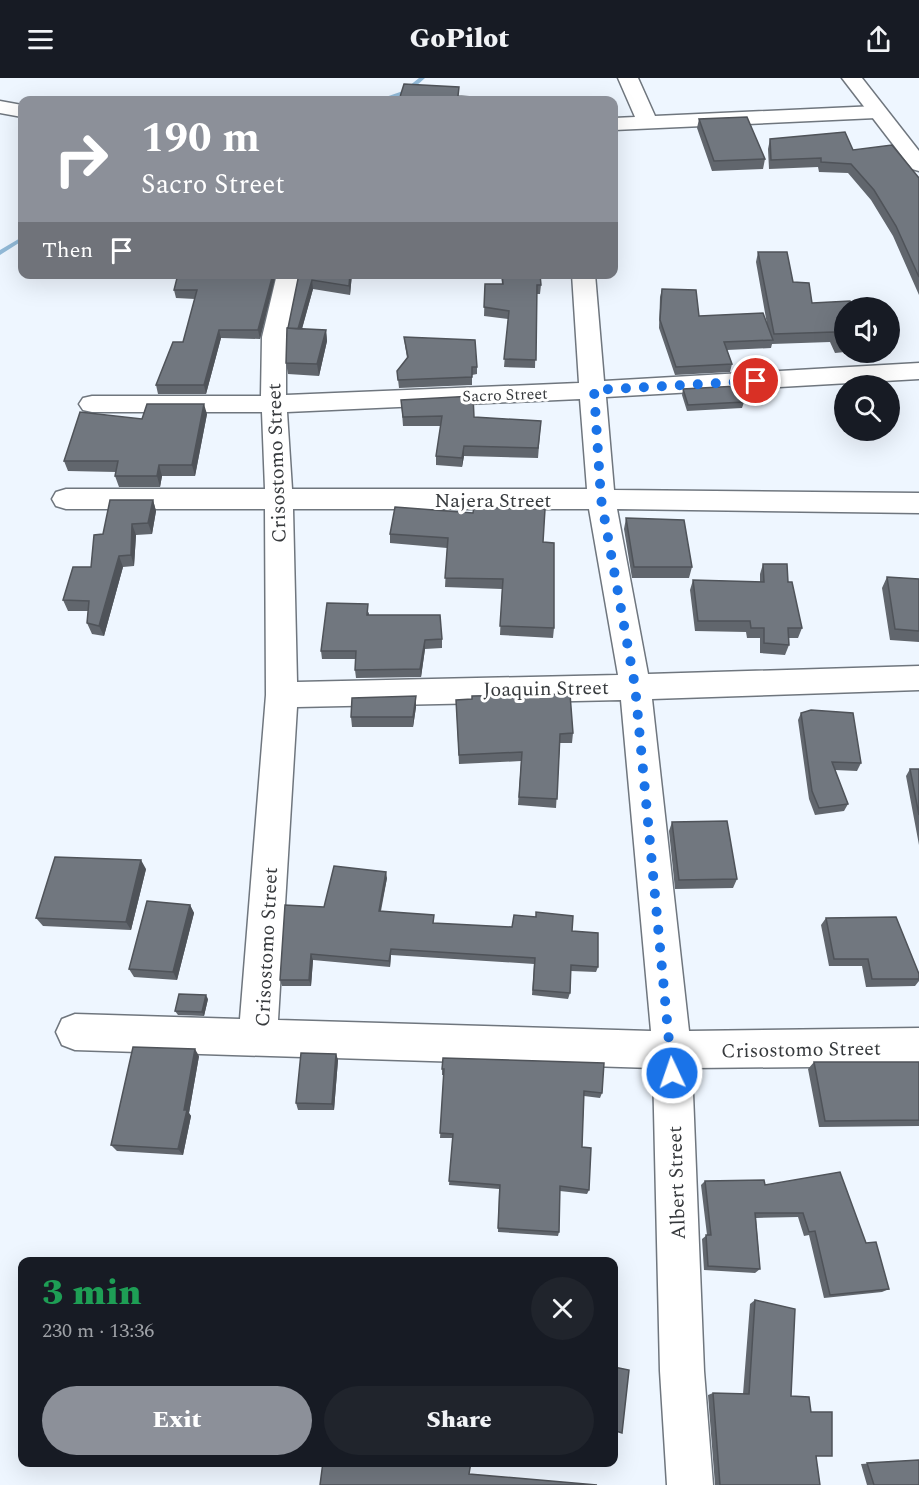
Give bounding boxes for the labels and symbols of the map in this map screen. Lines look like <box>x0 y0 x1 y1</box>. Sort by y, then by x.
pin <box>730 355 781 406</box>
street label: Sacro Street <box>462 382 548 408</box>
street label: Crisostomo Street <box>259 383 295 543</box>
street label: Najera Street <box>435 486 551 516</box>
street label: Joaquin Street <box>483 673 609 705</box>
street label: Crisostomo Street <box>248 866 286 1028</box>
street label: Crisostomo Street <box>721 1034 881 1066</box>
position arrow <box>640 1041 704 1105</box>
street label: Albert Street <box>660 1125 694 1241</box>

